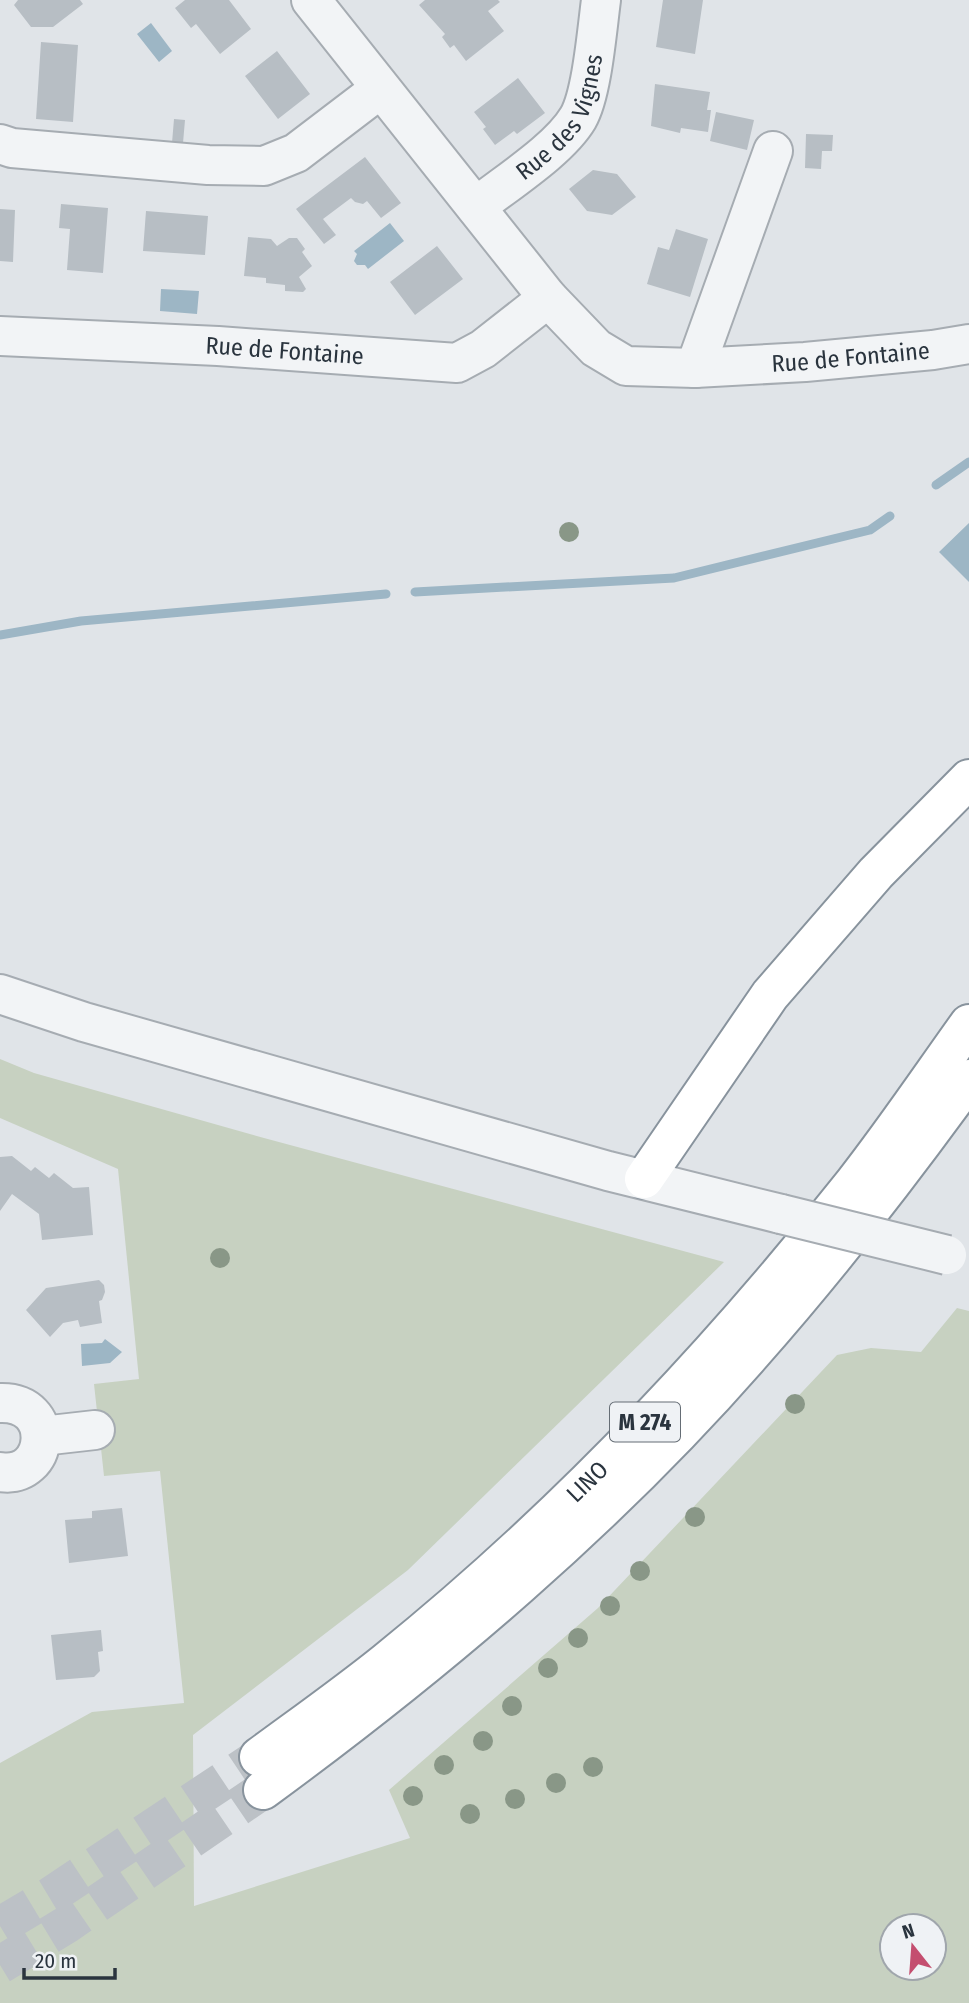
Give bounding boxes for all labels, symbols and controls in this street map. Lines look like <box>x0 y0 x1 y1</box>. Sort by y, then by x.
street label: Rue des Vignes <box>511 52 608 186</box>
street label: Rue de Fontaine <box>205 331 365 370</box>
street label: Rue de Fontaine <box>771 336 931 378</box>
road number: M 274 <box>610 1402 680 1442</box>
street label: LINO <box>561 1455 614 1508</box>
north arrow <box>878 1912 948 1982</box>
text: N <box>899 1919 917 1944</box>
scale bar <box>24 1937 116 1981</box>
text: 20 m <box>35 1948 76 1974</box>

